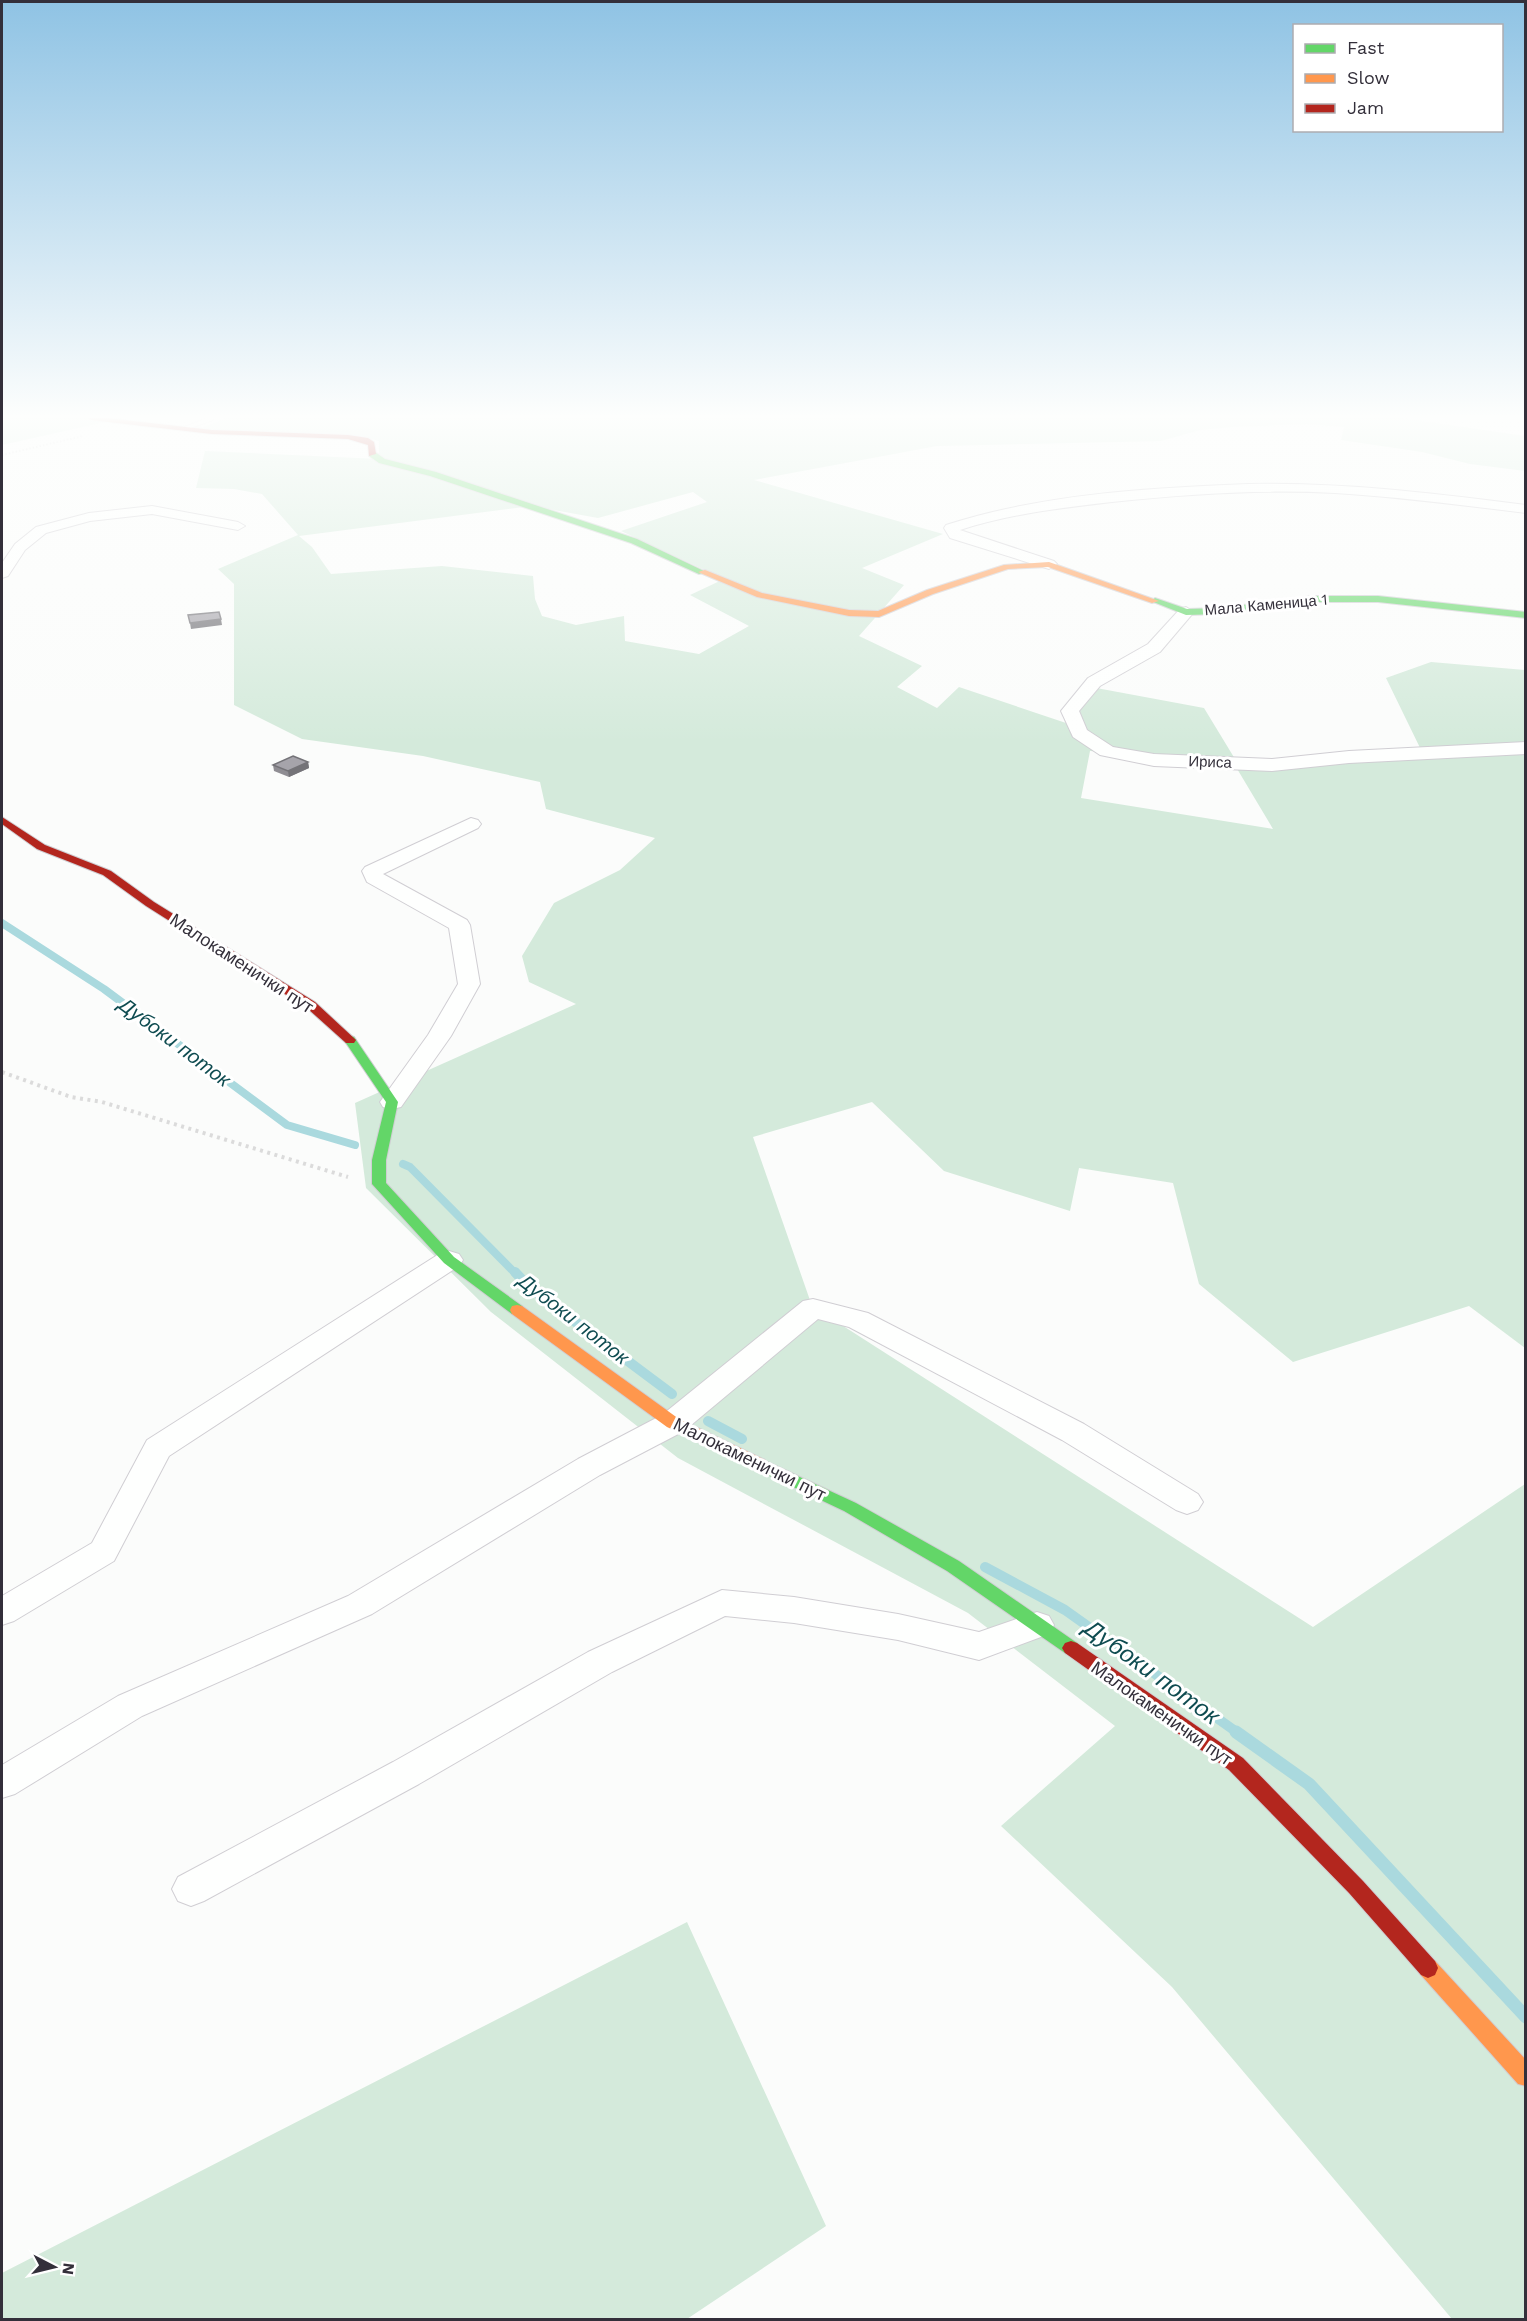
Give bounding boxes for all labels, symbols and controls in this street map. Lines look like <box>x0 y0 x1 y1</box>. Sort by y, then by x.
legend <box>1293 24 1503 132</box>
text: Fast <box>1347 37 1385 58</box>
text: Slow <box>1347 67 1390 88</box>
text: Jam <box>1347 97 1384 118</box>
street label: Мала Каменица 1 <box>1204 591 1328 619</box>
street label: Ириса <box>1188 752 1233 772</box>
street label: Малокаменички пут <box>166 909 318 1017</box>
water label: Дубоки поток <box>113 991 237 1093</box>
water label: Дубоки поток <box>512 1267 635 1371</box>
street label: Малокаменички пут <box>670 1413 830 1505</box>
water label: Дубоки поток <box>1077 1612 1226 1731</box>
street label: Малокаменички пут <box>1088 1656 1236 1770</box>
north arrow <box>24 2237 84 2297</box>
text: N <box>58 2262 79 2276</box>

